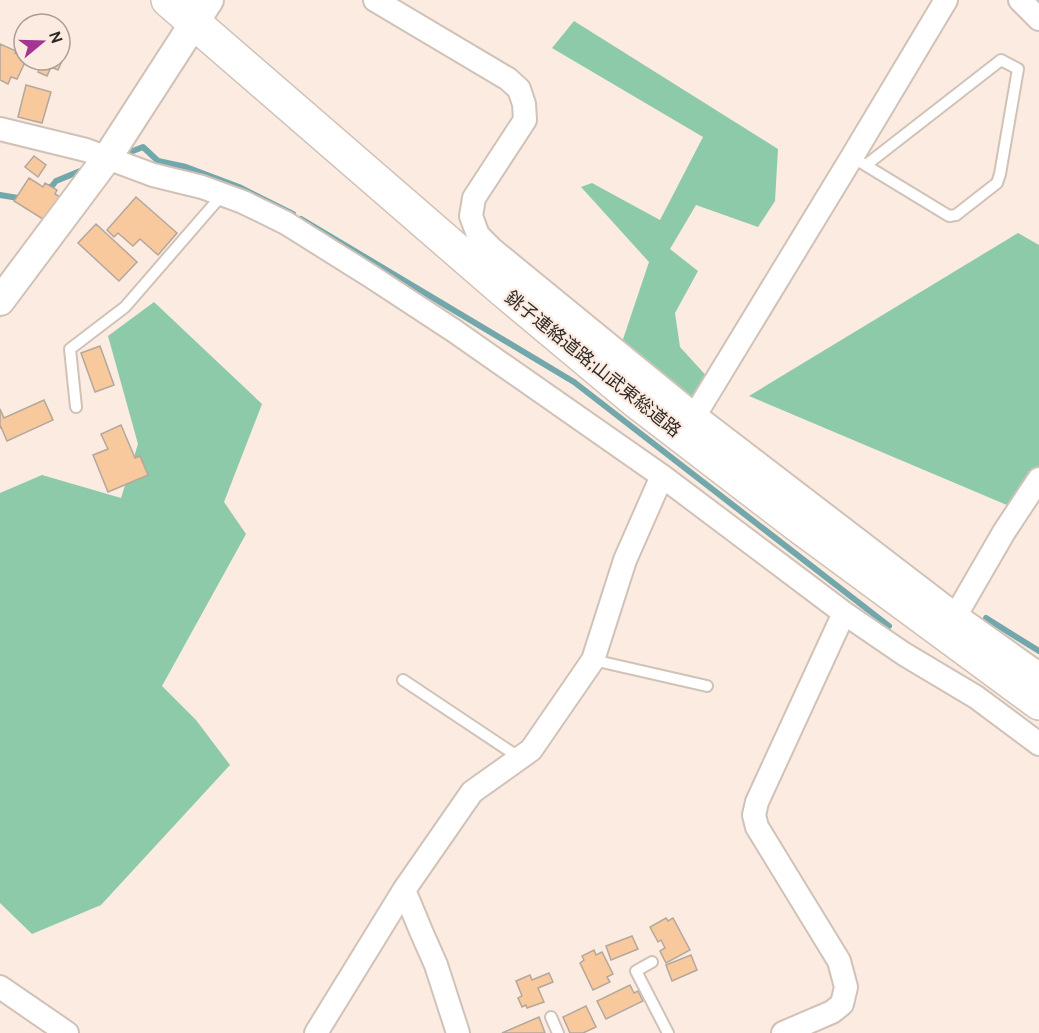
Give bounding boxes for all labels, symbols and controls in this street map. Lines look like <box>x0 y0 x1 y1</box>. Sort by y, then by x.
north arrow <box>12 12 72 72</box>
text: N <box>45 29 67 46</box>
street label: 銚子連絡道路;山武東総道路 <box>501 286 685 442</box>

